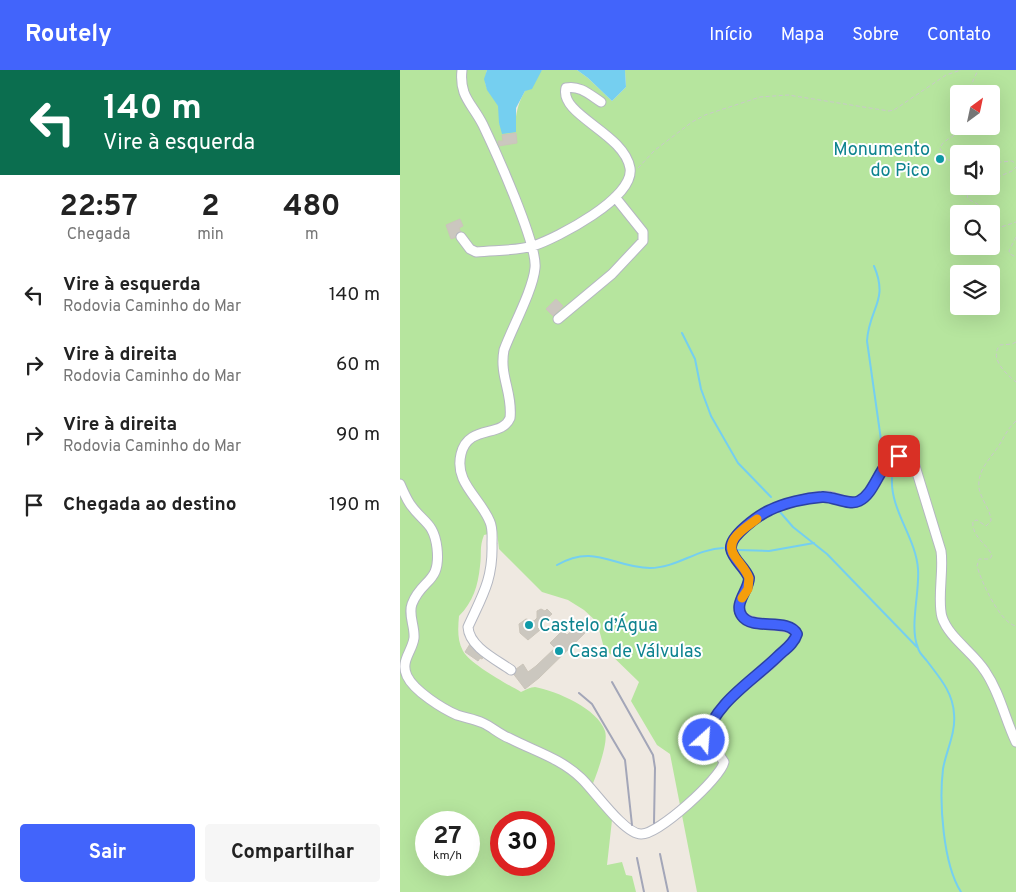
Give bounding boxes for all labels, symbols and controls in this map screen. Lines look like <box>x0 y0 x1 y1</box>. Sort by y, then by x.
text: Routely <box>25 20 112 50</box>
text: Início <box>709 24 753 47</box>
text: Mapa <box>781 24 824 47</box>
text: Sobre <box>852 24 899 47</box>
text: Contato <box>927 24 991 47</box>
north arrow <box>950 85 1000 135</box>
map controls <box>950 85 1000 315</box>
text: 140 m <box>103 87 202 131</box>
icon: left <box>20 90 85 155</box>
text: Vire à esquerda <box>103 130 255 157</box>
place label: Monumento do Pico <box>833 139 930 183</box>
button: sound <box>950 145 1000 195</box>
marker: Monumento do Pico <box>934 153 946 165</box>
text: 22:57 <box>59 189 138 226</box>
text: 2 <box>201 189 220 226</box>
text: 480 <box>283 189 341 226</box>
button: search <box>950 205 1000 255</box>
text: Chegada <box>67 225 130 245</box>
text: min <box>197 225 224 245</box>
text: m <box>305 225 319 245</box>
button: layers <box>950 265 1000 315</box>
text: Vire à esquerda <box>63 273 201 297</box>
icon: left <box>20 281 48 309</box>
text: 140 m <box>329 283 380 307</box>
text: Rodovia Caminho do Mar <box>63 297 241 317</box>
text: Vire à direita <box>63 343 177 367</box>
icon: right <box>20 351 48 379</box>
text: 60 m <box>336 353 380 377</box>
text: Rodovia Caminho do Mar <box>63 367 241 387</box>
text: Vire à direita <box>63 413 177 437</box>
icon: right <box>20 421 48 449</box>
text: 90 m <box>336 423 380 447</box>
pin <box>878 435 920 477</box>
text: Rodovia Caminho do Mar <box>63 437 241 457</box>
icon: arrive <box>885 442 913 470</box>
icon: arrive <box>20 491 48 519</box>
text: Chegada ao destino <box>63 493 237 517</box>
text: 190 m <box>329 493 380 517</box>
place label: Castelo d’Água <box>539 613 658 638</box>
marker: Castelo d’Água <box>523 619 535 631</box>
place label: Casa de Válvulas <box>569 641 702 664</box>
marker: Casa de Válvulas <box>553 645 565 657</box>
position arrow <box>677 713 729 765</box>
speed limit sign: 30 <box>490 811 555 876</box>
text: 27 <box>433 821 462 853</box>
button: Sair <box>20 824 195 882</box>
button: Compartilhar <box>205 824 380 882</box>
text: km/h <box>433 848 462 864</box>

